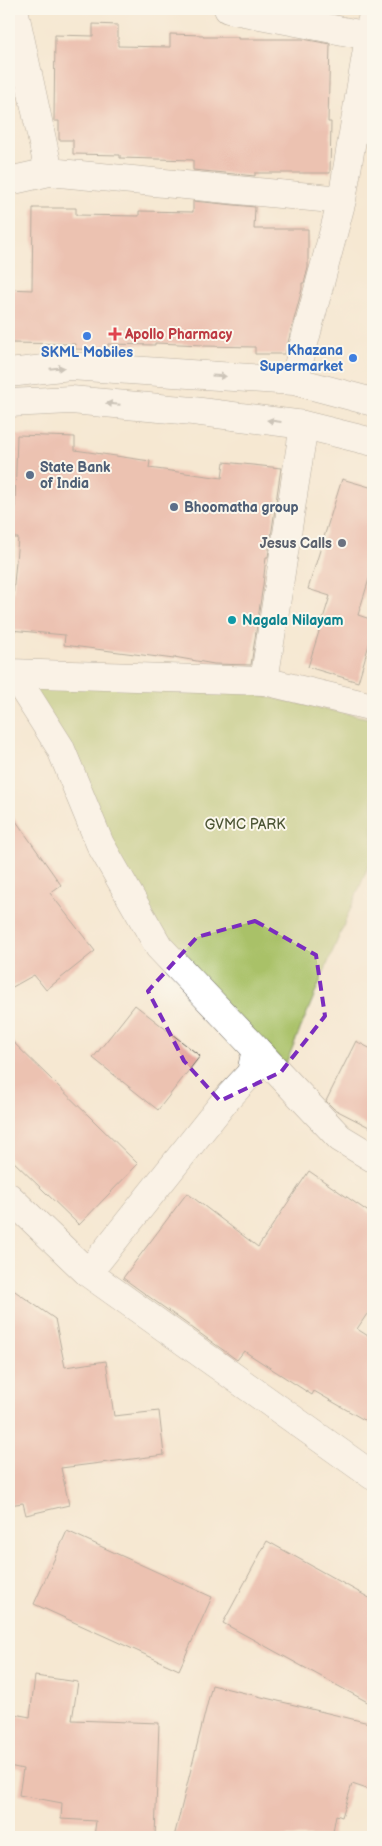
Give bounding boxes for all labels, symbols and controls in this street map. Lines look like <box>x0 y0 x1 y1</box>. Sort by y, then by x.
place label: Apollo Pharmacy <box>124 326 233 343</box>
marker: Apollo Pharmacy <box>109 328 121 340</box>
marker: SKML Mobiles <box>81 330 93 342</box>
place label: Khazana Supermarket <box>260 342 343 375</box>
place label: SKML Mobiles <box>41 344 133 361</box>
marker: Khazana Supermarket <box>347 352 359 364</box>
one-way arrow <box>50 364 66 372</box>
one-way arrow <box>212 373 228 381</box>
one-way arrow <box>104 399 120 407</box>
one-way arrow <box>266 417 282 425</box>
place label: State Bank of India <box>40 459 111 492</box>
marker: State Bank of India <box>24 469 36 481</box>
place label: Bhoomatha group <box>184 499 299 516</box>
marker: Bhoomatha group <box>168 501 180 513</box>
place label: Jesus Calls <box>260 535 332 552</box>
marker: Jesus Calls <box>336 537 348 549</box>
place label: Nagala Nilayam <box>242 612 344 629</box>
marker: Nagala Nilayam <box>226 614 238 626</box>
park label: GVMC PARK <box>205 816 286 833</box>

